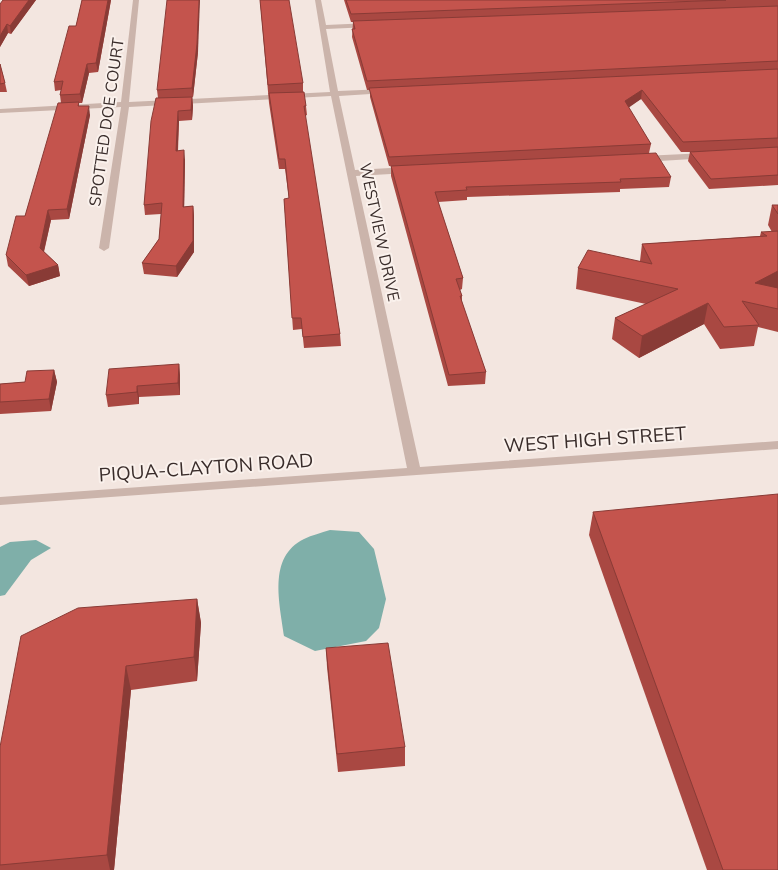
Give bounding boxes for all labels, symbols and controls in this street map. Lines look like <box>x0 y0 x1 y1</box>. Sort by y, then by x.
street label: SPOTTED DOE COURT <box>84 36 128 208</box>
street label: WESTVIEW DRIVE <box>356 161 404 303</box>
street label: WEST HIGH STREET <box>503 421 687 457</box>
street label: PIQUA-CLAYTON ROAD <box>98 448 314 486</box>

